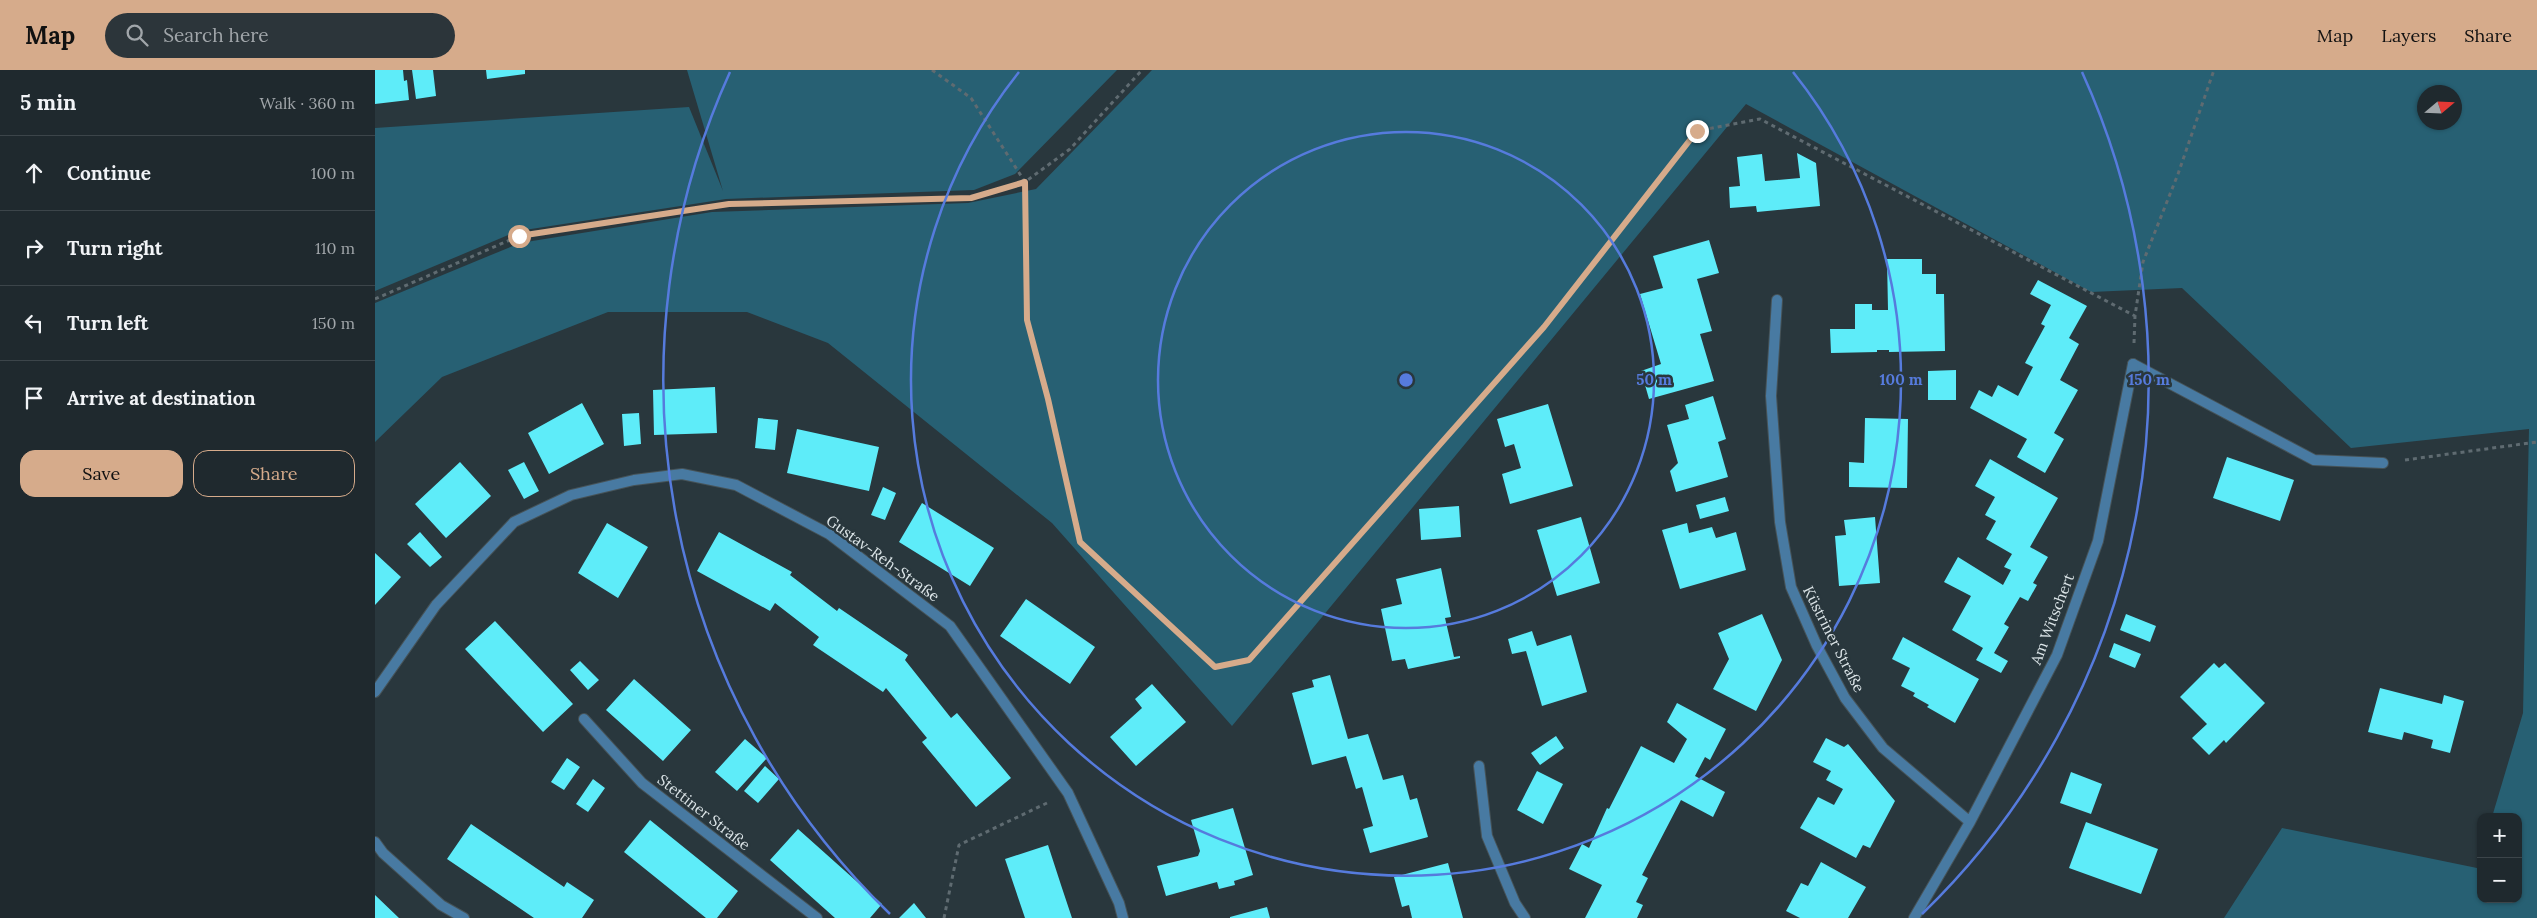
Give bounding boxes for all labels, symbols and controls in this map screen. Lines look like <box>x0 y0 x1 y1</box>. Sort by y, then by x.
search box <box>105 13 455 58</box>
text: Map <box>25 20 75 51</box>
icon: search <box>123 21 151 49</box>
text: Search here <box>163 23 269 47</box>
text: Map <box>2317 24 2353 47</box>
text: Layers <box>2381 24 2436 47</box>
text: Share <box>2464 24 2512 47</box>
north arrow <box>2417 85 2462 130</box>
text: 5 min <box>20 89 76 116</box>
text: Walk · 360 m <box>259 93 355 113</box>
route end <box>1686 120 1709 143</box>
icon: ahead <box>20 159 48 187</box>
text: Continue <box>67 161 151 185</box>
text: 100 m <box>311 163 355 183</box>
route start <box>508 225 531 248</box>
icon: right <box>20 234 48 262</box>
text: Turn right <box>67 236 163 260</box>
text: 110 m <box>315 238 355 258</box>
icon: left <box>20 309 48 337</box>
text: Turn left <box>67 311 148 335</box>
text: 150 m <box>312 313 355 333</box>
text: 50 m <box>1636 370 1672 389</box>
text: 100 m <box>1880 370 1923 389</box>
text: 150 m <box>2128 370 2170 389</box>
centre of rings <box>1397 371 1415 389</box>
icon: arrive <box>20 384 48 412</box>
text: Arrive at destination <box>67 386 256 410</box>
button: Save <box>20 450 183 497</box>
button: Share <box>193 450 355 497</box>
street label: Gustav-Reh-Straße <box>823 510 943 606</box>
street label: Am Witschert <box>2026 571 2078 668</box>
street label: Küstriner Straße <box>1799 583 1869 695</box>
street label: Stettiner Straße <box>654 770 754 854</box>
map controls <box>2477 813 2522 903</box>
button: + <box>2477 813 2522 858</box>
button: − <box>2477 858 2522 903</box>

